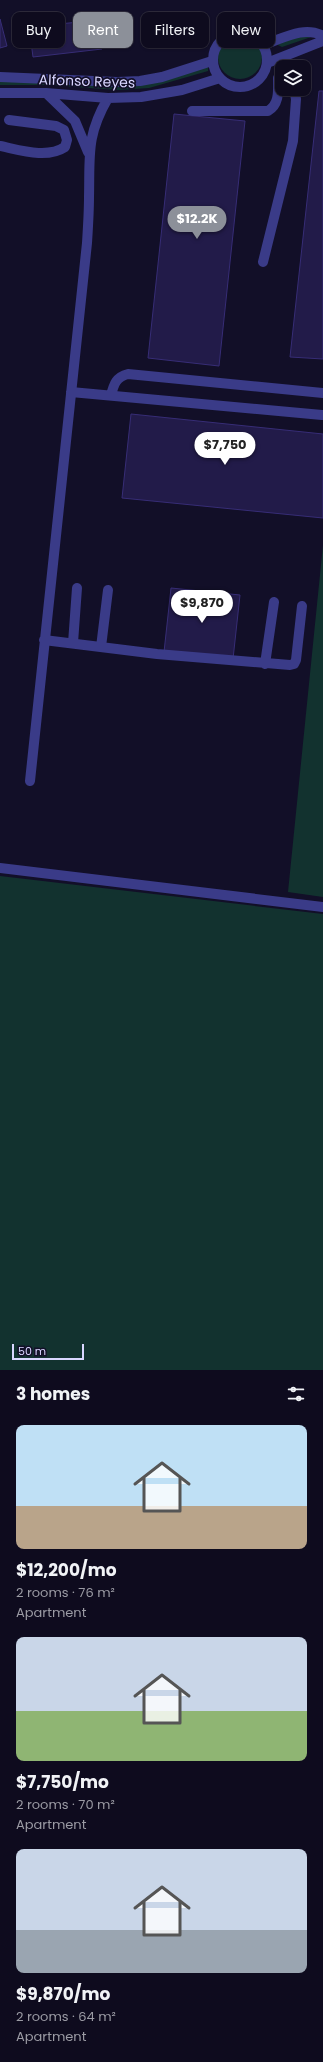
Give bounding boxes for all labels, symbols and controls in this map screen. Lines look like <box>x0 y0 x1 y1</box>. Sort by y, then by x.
chip: Buy <box>12 12 65 48</box>
chip: Rent <box>73 12 133 48</box>
chip: Filters <box>141 12 209 48</box>
chip: New <box>217 12 275 48</box>
map controls <box>275 60 311 96</box>
button: layers <box>275 60 311 96</box>
street label: Alfonso Reyes <box>38 69 136 93</box>
pin: $12.2K <box>164 206 230 240</box>
text: $12.2K <box>176 209 218 228</box>
pin: $7,750 <box>192 432 258 466</box>
text: $7,750 <box>203 435 247 454</box>
pin: $9,870 <box>169 590 235 624</box>
text: $9,870 <box>180 593 224 612</box>
scale bar <box>12 1342 84 1361</box>
text: 50 m <box>18 1343 46 1359</box>
text: 3 homes <box>16 1382 90 1406</box>
icon: filters <box>285 1383 307 1405</box>
icon: home <box>126 1451 198 1523</box>
text: $12,200/mo <box>16 1558 117 1582</box>
text: 2 rooms · 76 m² <box>16 1583 115 1602</box>
text: Apartment <box>16 1603 86 1622</box>
icon: home <box>126 1663 198 1735</box>
text: $7,750/mo <box>16 1770 109 1794</box>
text: 2 rooms · 70 m² <box>16 1795 115 1814</box>
text: Apartment <box>16 1815 86 1834</box>
icon: home <box>126 1875 198 1947</box>
text: $9,870/mo <box>16 1982 110 2006</box>
text: 2 rooms · 64 m² <box>16 2007 116 2026</box>
text: Apartment <box>16 2027 86 2046</box>

